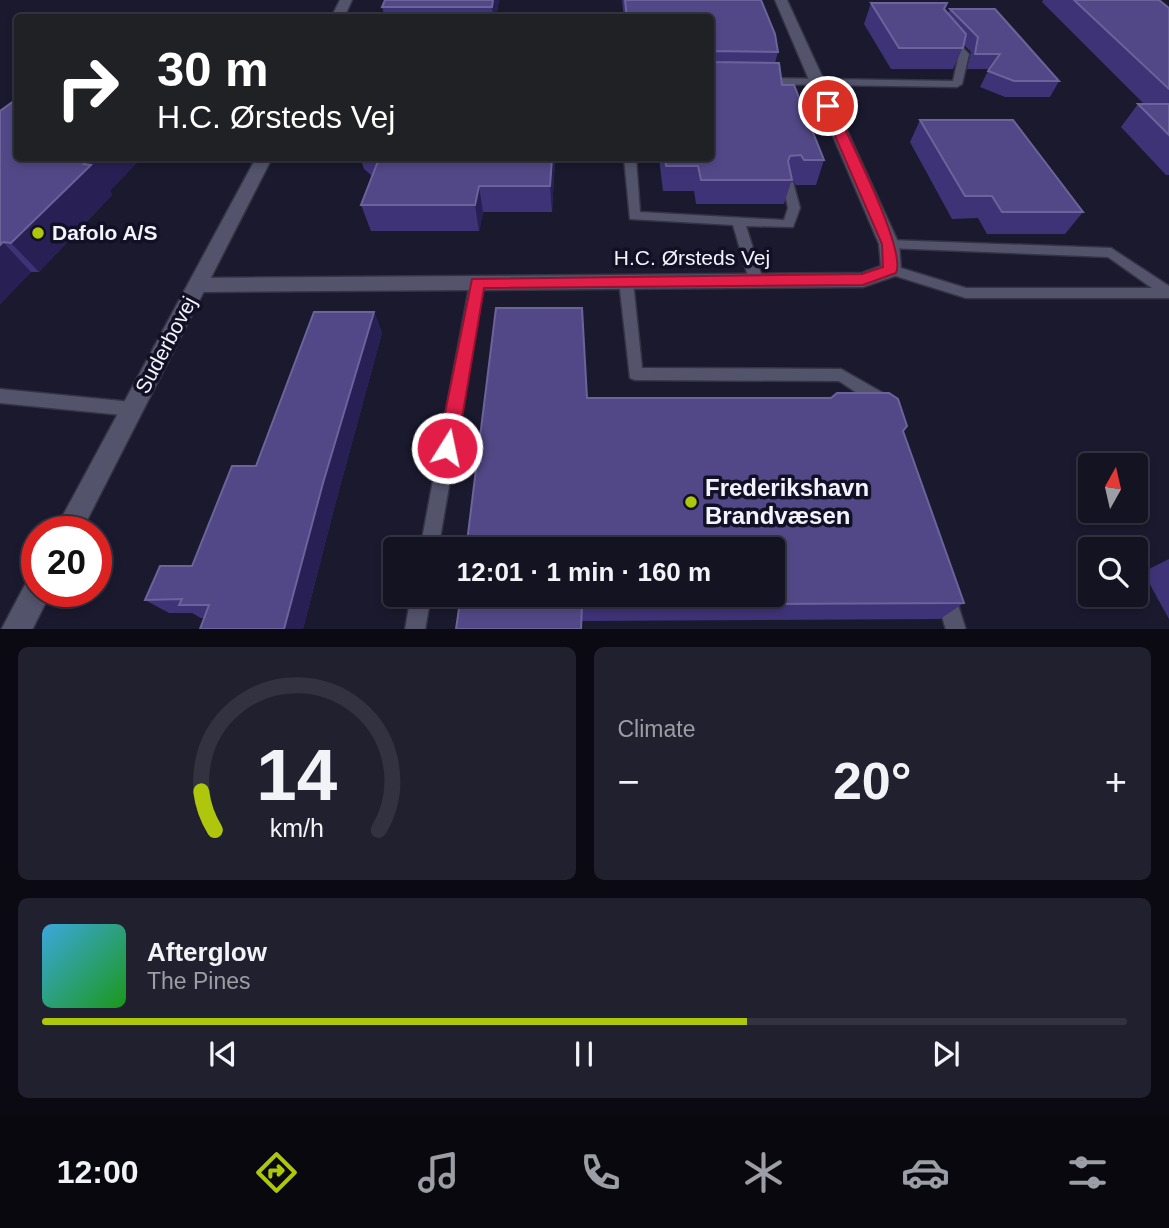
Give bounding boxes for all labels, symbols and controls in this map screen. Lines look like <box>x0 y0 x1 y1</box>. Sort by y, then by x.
icon: right <box>42 42 133 133</box>
text: 30 m <box>157 42 269 96</box>
pin <box>798 76 858 136</box>
icon: arrive <box>809 87 847 125</box>
text: H.C. Ørsteds Vej <box>157 99 395 135</box>
place label: Dafolo A/S <box>52 221 157 244</box>
marker: Dafolo A/S <box>30 225 46 241</box>
street label: H.C. Ørsteds Vej <box>614 246 770 269</box>
street label: Suderbovej <box>130 292 201 397</box>
position arrow <box>410 411 484 485</box>
north arrow <box>1078 453 1148 523</box>
map controls <box>1078 453 1148 607</box>
place label: Frederikshavn Brandvæsen <box>705 474 869 529</box>
marker: Frederikshavn Brandvæsen <box>683 494 699 510</box>
speed limit sign: 20 <box>21 516 112 607</box>
button: search <box>1078 537 1148 607</box>
text: 12:01 · 1 min · 160 m <box>457 557 711 587</box>
text: Climate <box>618 716 695 742</box>
text: 14 <box>256 734 338 815</box>
text: 20° <box>833 752 912 810</box>
text: − <box>618 761 640 803</box>
text: + <box>1105 761 1127 803</box>
text: km/h <box>270 813 324 841</box>
text: Afterglow <box>147 937 267 967</box>
text: The Pines <box>147 968 251 994</box>
icon: previous <box>204 1035 242 1073</box>
icon: pause <box>565 1035 603 1073</box>
icon: next <box>927 1035 965 1073</box>
icon: directions <box>252 1148 301 1197</box>
icon: music <box>414 1148 463 1197</box>
icon: phone <box>576 1148 625 1197</box>
icon: climate <box>739 1148 788 1197</box>
icon: car <box>901 1148 950 1197</box>
icon: filters <box>1063 1148 1112 1197</box>
text: 12:00 <box>57 1154 138 1190</box>

